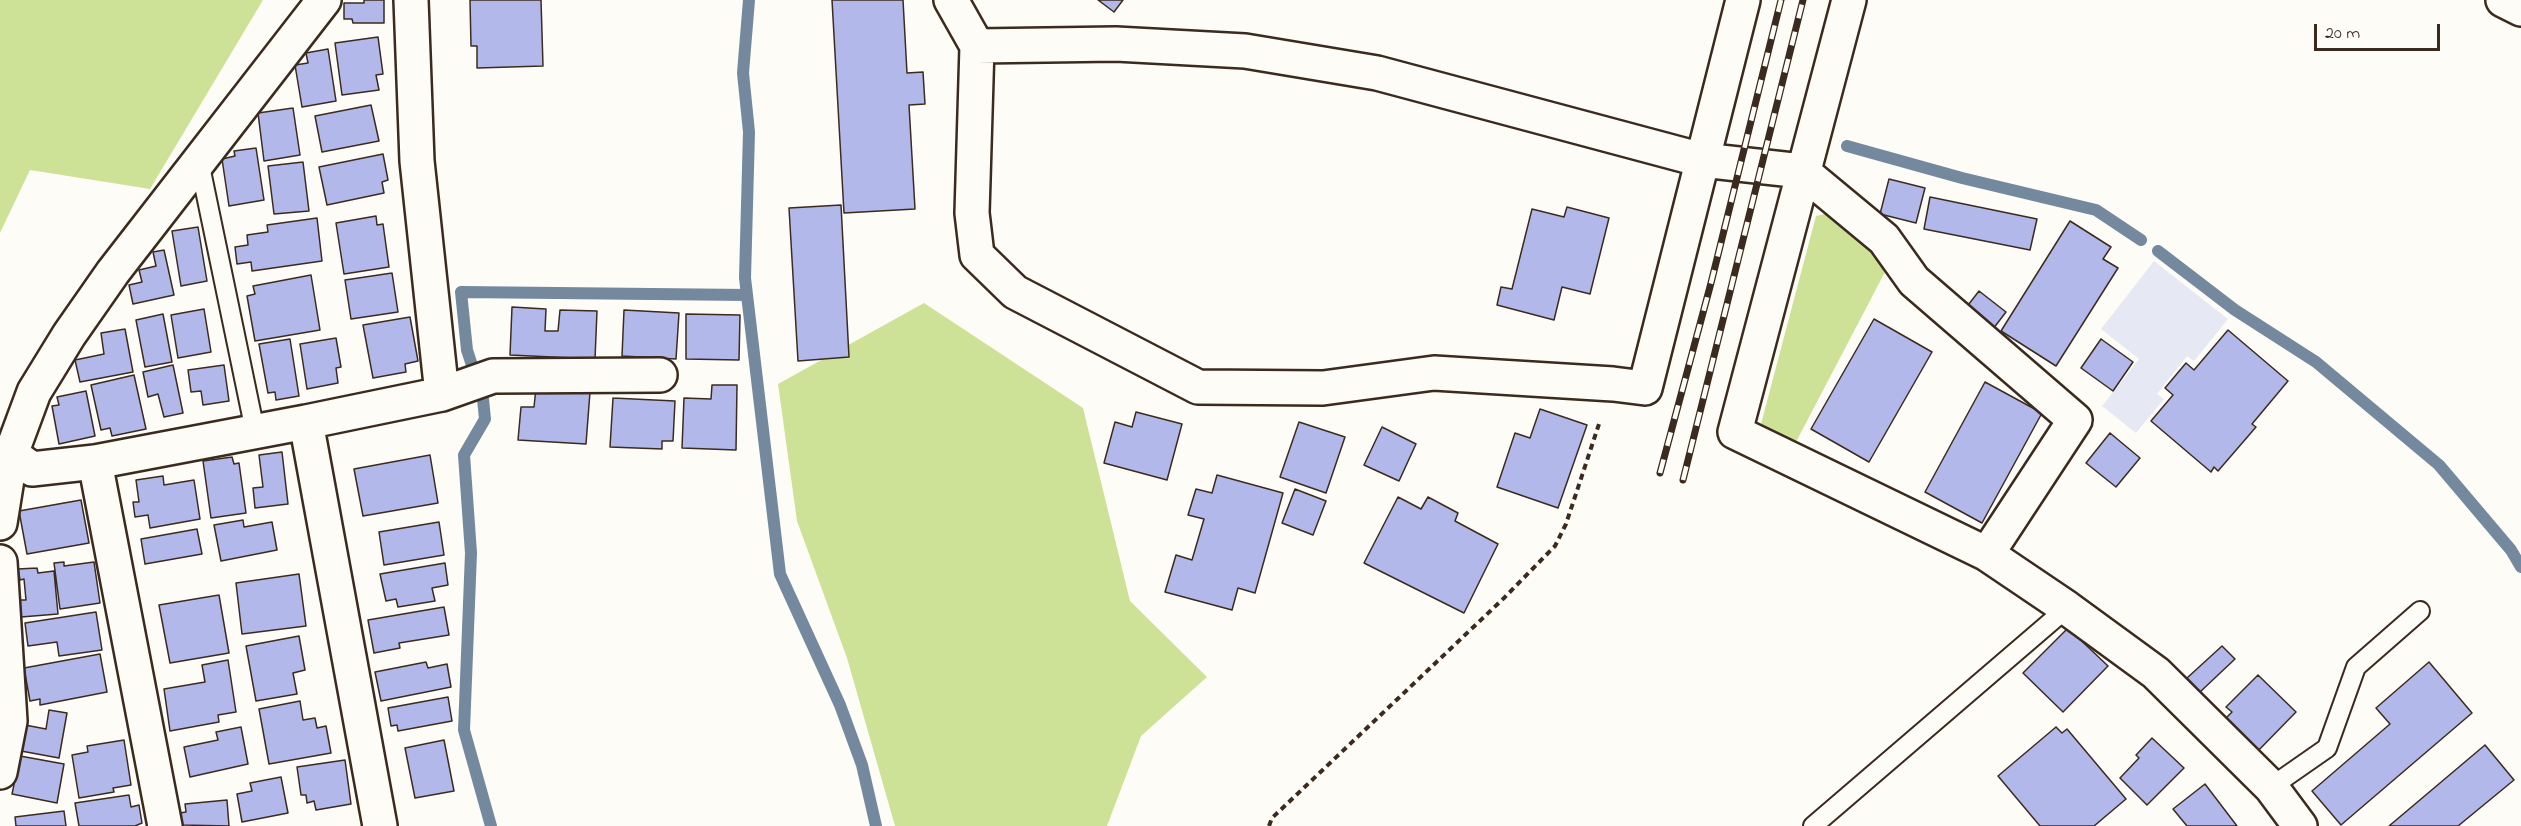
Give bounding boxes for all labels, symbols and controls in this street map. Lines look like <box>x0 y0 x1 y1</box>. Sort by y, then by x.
scale bar <box>2317 12 2443 50</box>
text: 20 m <box>2325 21 2360 47</box>

